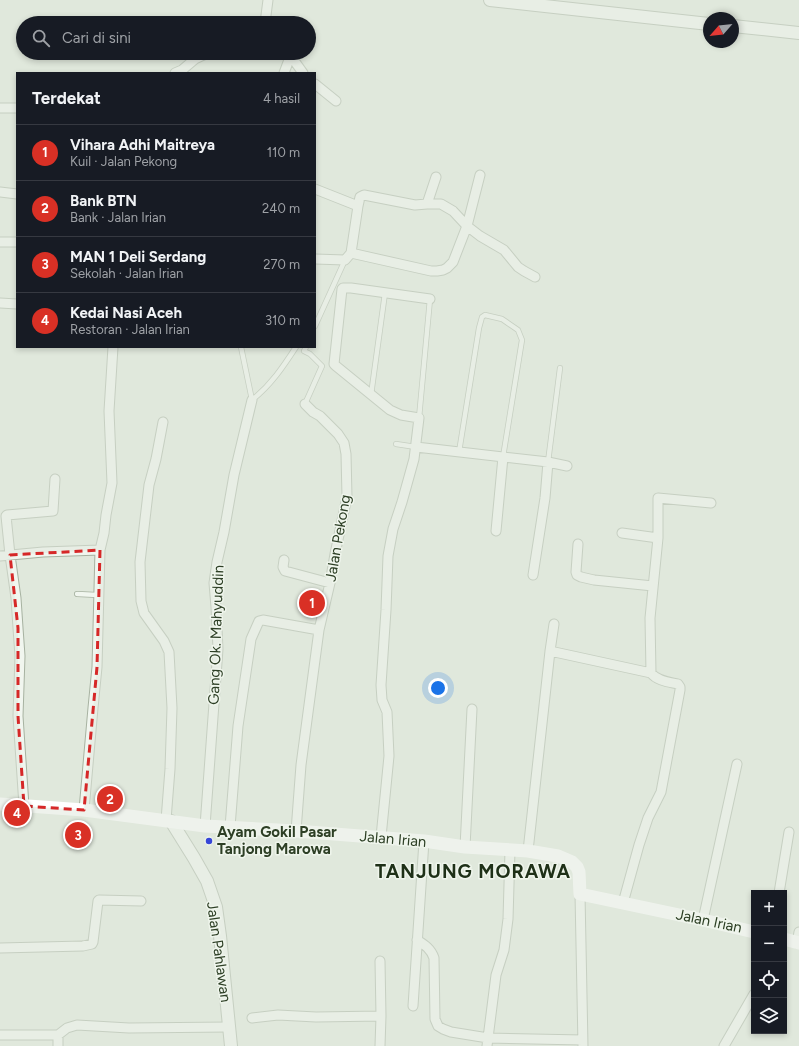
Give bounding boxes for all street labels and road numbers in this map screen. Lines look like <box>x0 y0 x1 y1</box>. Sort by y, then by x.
street label: Jalan Pekong <box>321 493 355 583</box>
street label: Gang Ok. Mahyuddin <box>205 565 227 705</box>
street label: Jalan Irian <box>359 827 427 851</box>
street label: Jalan Pahlawan <box>203 901 235 1003</box>
street label: Jalan Irian <box>674 905 744 937</box>

